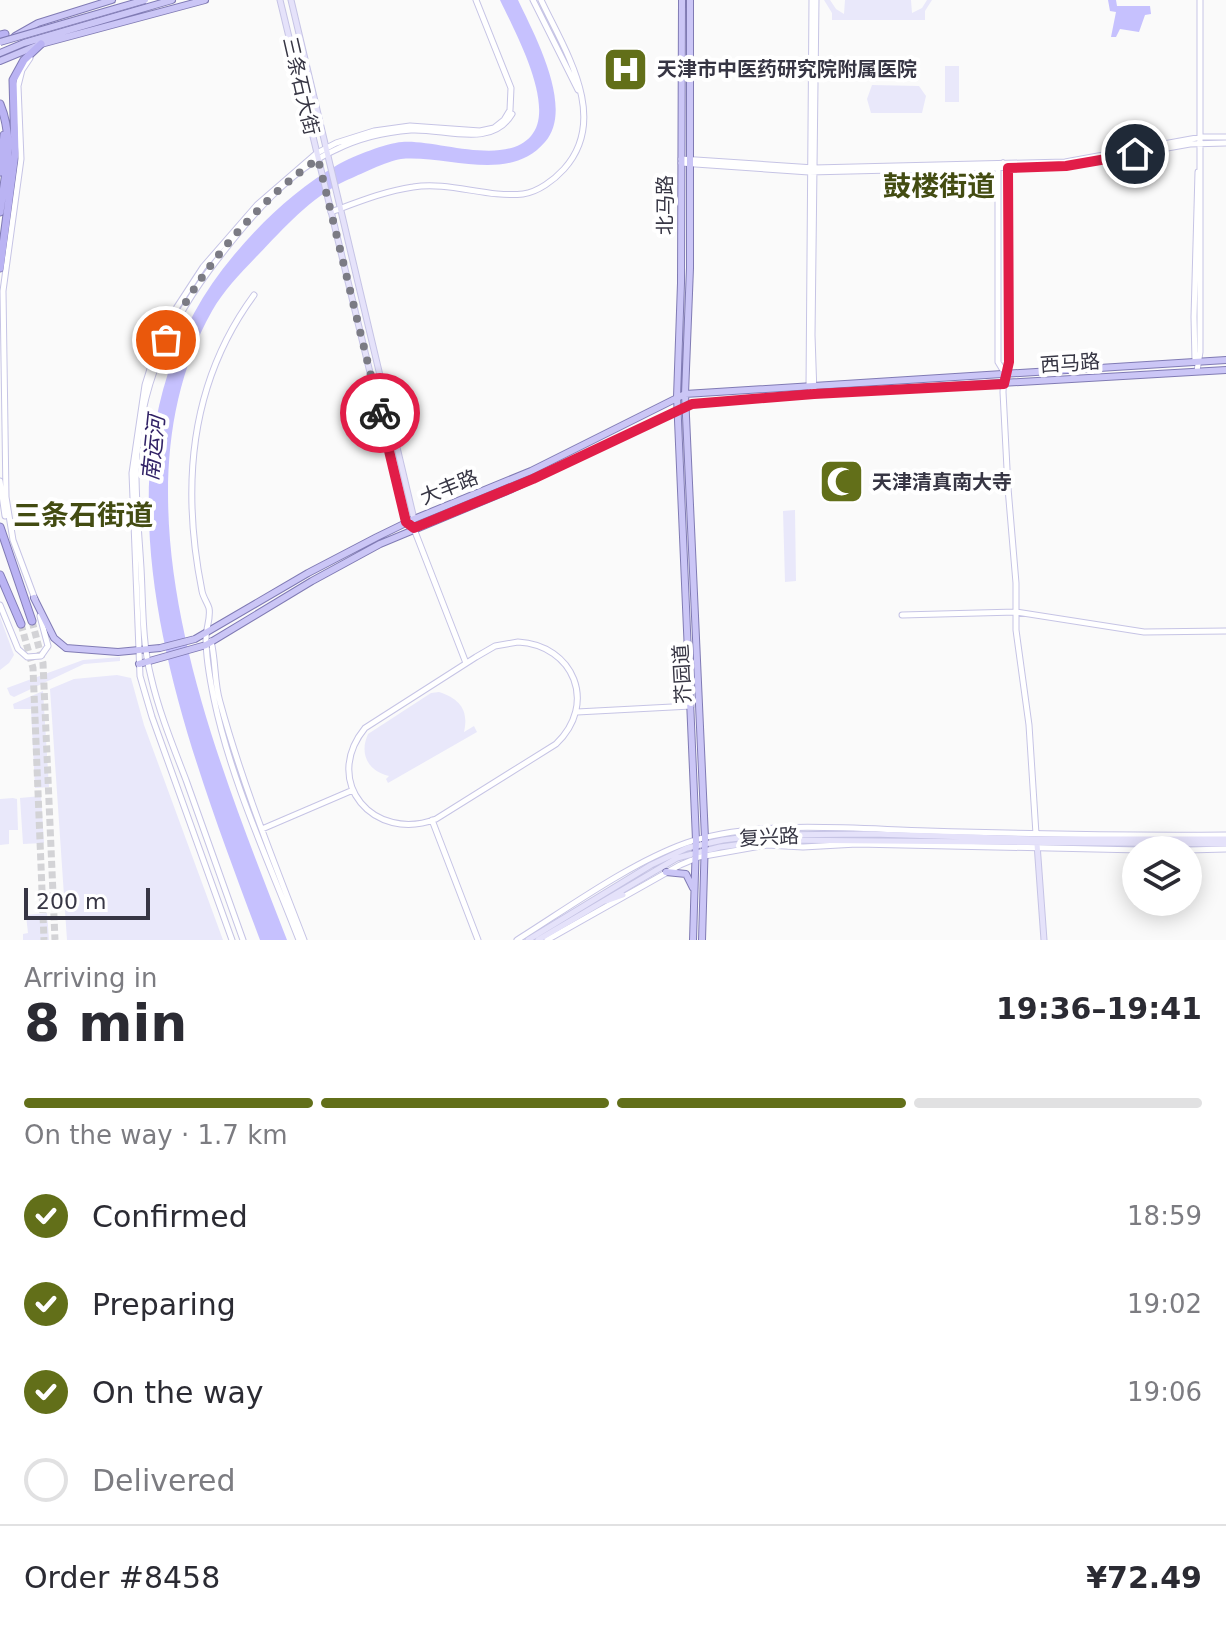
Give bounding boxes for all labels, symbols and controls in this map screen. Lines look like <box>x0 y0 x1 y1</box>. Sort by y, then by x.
street label: 三条石大街 <box>278 35 324 137</box>
hospital icon: 天津市中医药研究院附属医院 <box>602 45 650 93</box>
place label: 天津市中医药研究院附属医院 <box>657 57 917 81</box>
pin <box>1101 120 1169 188</box>
icon: home <box>1113 132 1157 176</box>
district label: 鼓楼街道 <box>883 170 995 203</box>
street label: 北马路 <box>653 175 677 235</box>
pin <box>132 306 200 374</box>
icon: bag <box>144 318 188 362</box>
street label: 西马路 <box>1039 349 1101 377</box>
courier <box>340 373 420 453</box>
icon: bike <box>358 391 402 435</box>
water label: 南运河 <box>138 410 170 482</box>
mosque icon: 天津清真南大寺 <box>817 458 865 506</box>
street label: 大丰路 <box>417 465 481 509</box>
place label: 天津清真南大寺 <box>872 470 1012 494</box>
district label: 三条石街道 <box>13 499 153 532</box>
street label: 芥园道 <box>668 643 696 705</box>
street label: 复兴路 <box>738 823 800 851</box>
map controls <box>1122 836 1202 916</box>
button: layers <box>1122 836 1202 916</box>
scale bar <box>24 884 150 920</box>
text: 200 m <box>36 889 106 914</box>
text: Arriving in <box>24 963 158 993</box>
text: 19:36–19:41 <box>996 991 1202 1026</box>
text: 8 min <box>24 993 187 1053</box>
text: On the way · 1.7 km <box>24 1120 288 1150</box>
icon: check <box>24 1194 68 1238</box>
text: Confirmed <box>92 1199 248 1234</box>
text: 18:59 <box>1127 1201 1202 1231</box>
icon: check <box>24 1282 68 1326</box>
text: Preparing <box>92 1287 236 1322</box>
text: 19:02 <box>1127 1289 1202 1319</box>
icon: check <box>24 1370 68 1414</box>
text: On the way <box>92 1375 264 1410</box>
text: 19:06 <box>1127 1377 1202 1407</box>
text: Delivered <box>92 1463 236 1498</box>
text: Order #8458 <box>24 1560 220 1595</box>
text: ¥72.49 <box>1086 1560 1202 1595</box>

